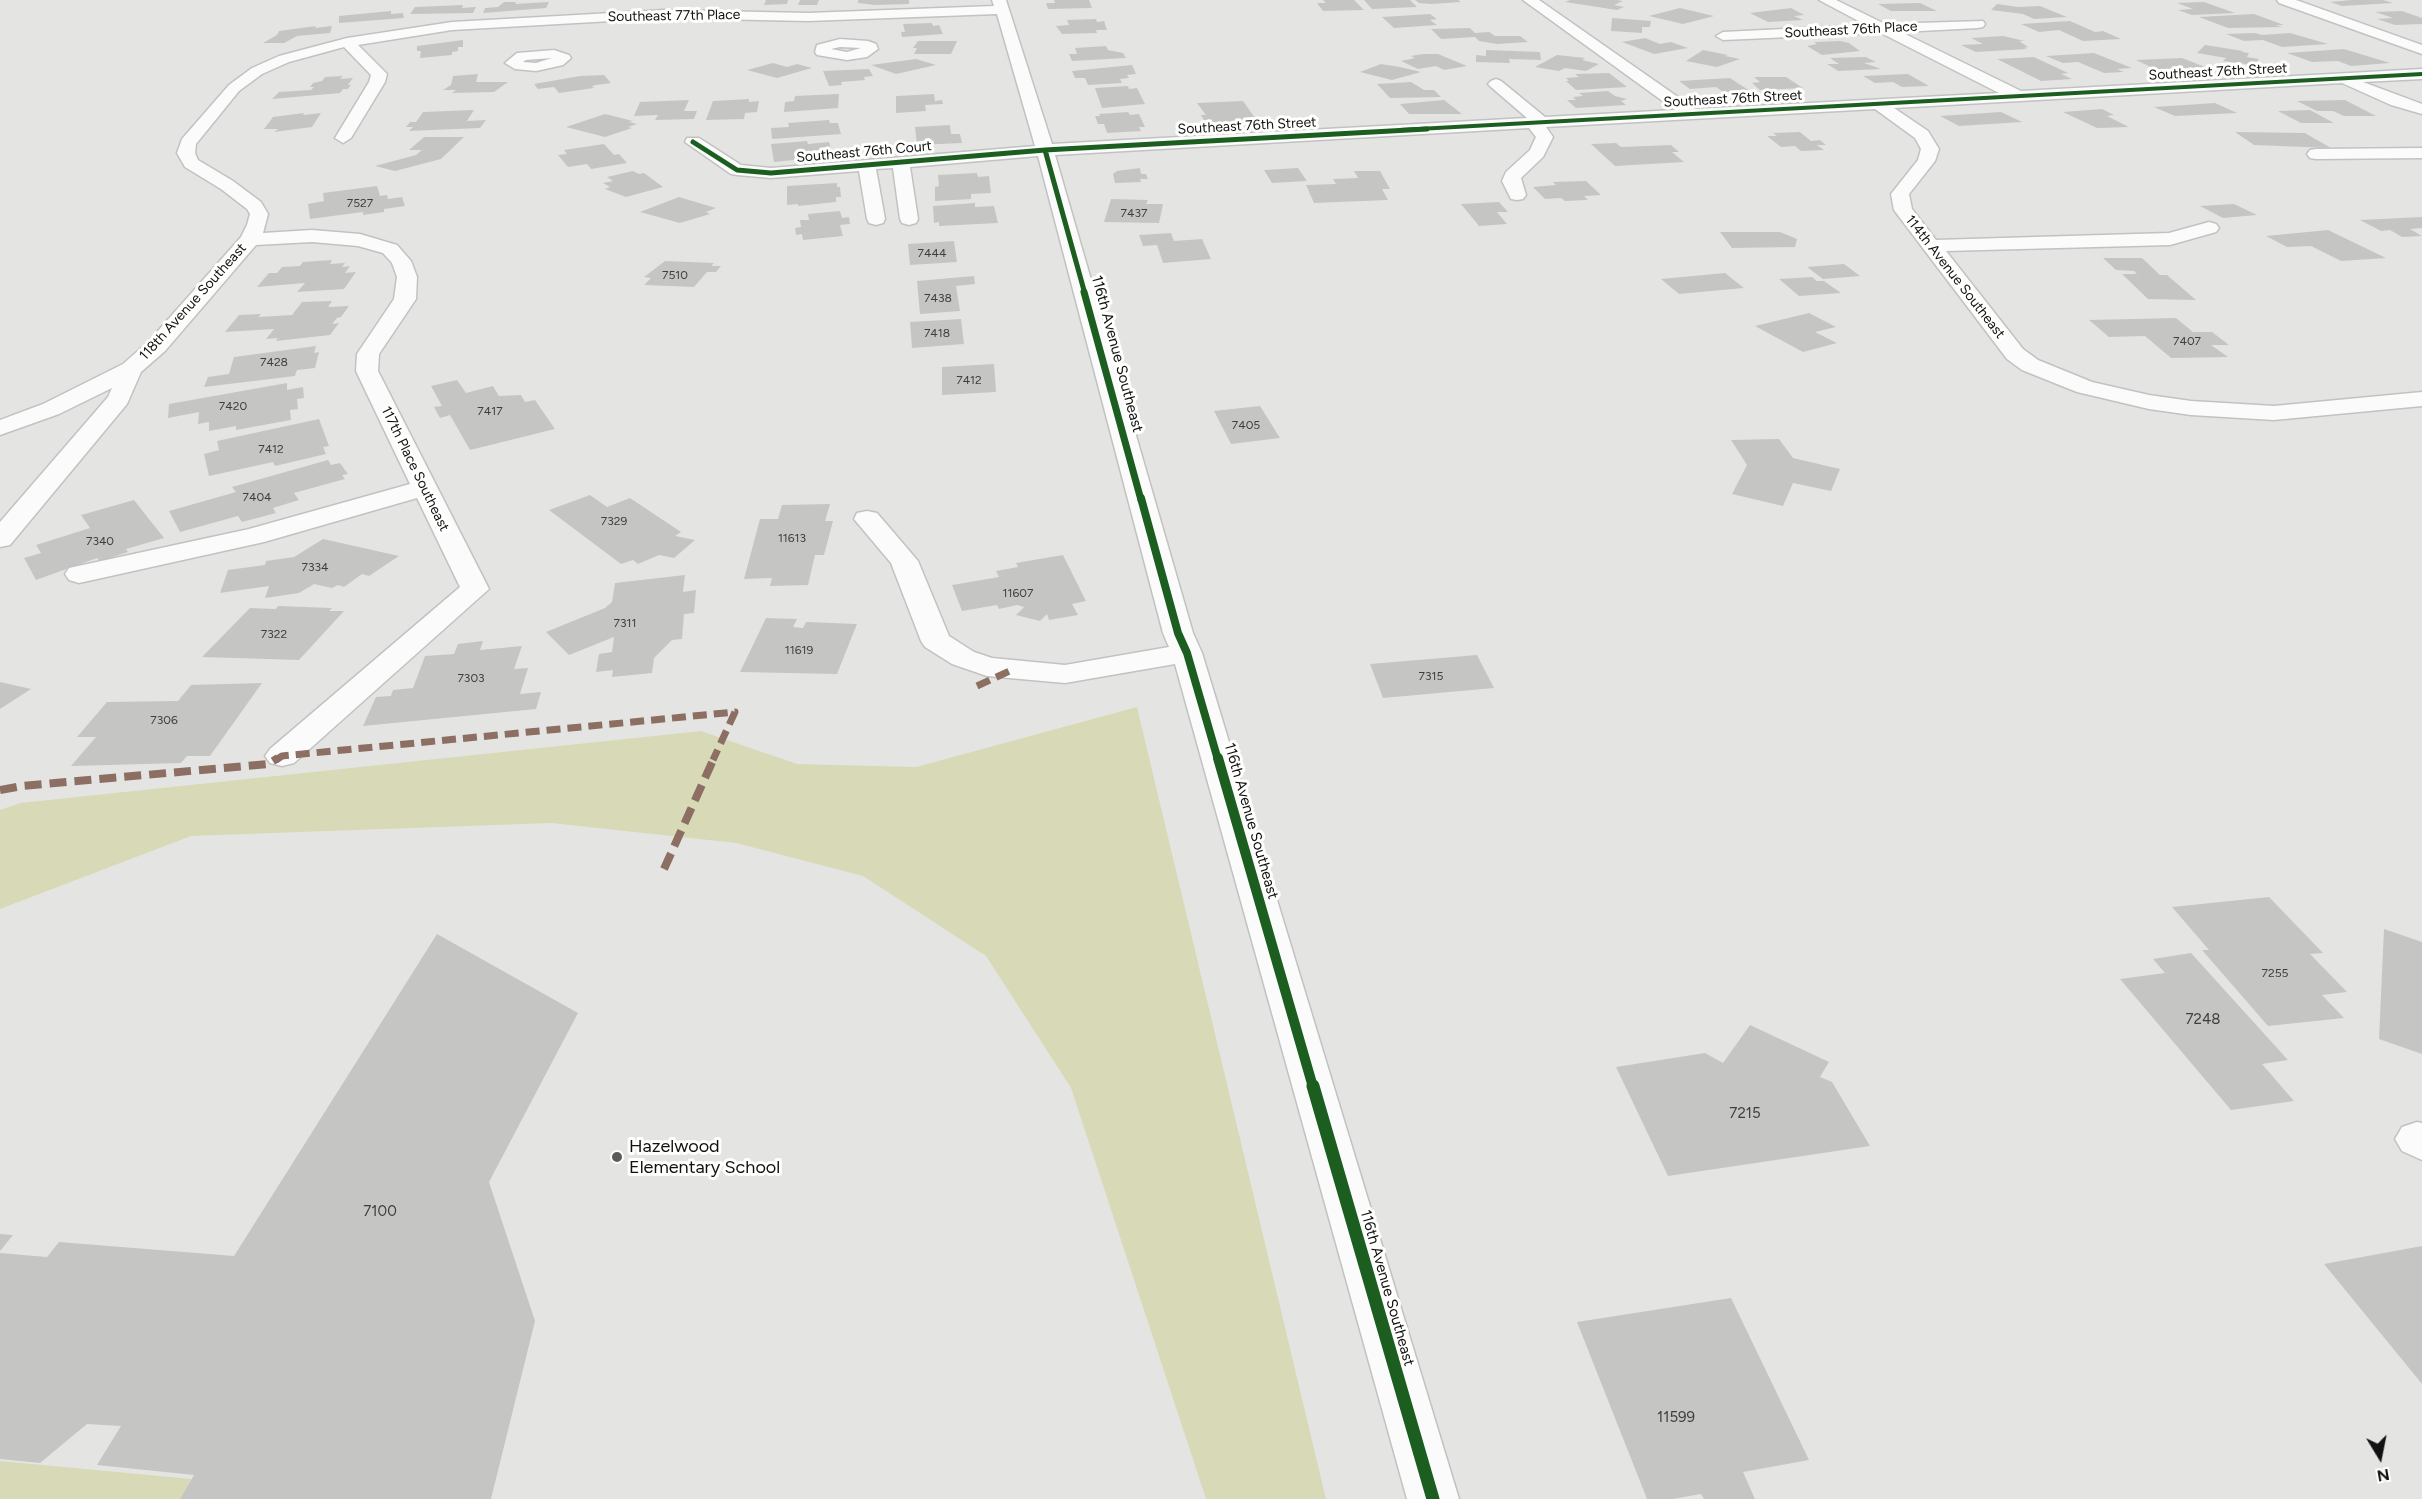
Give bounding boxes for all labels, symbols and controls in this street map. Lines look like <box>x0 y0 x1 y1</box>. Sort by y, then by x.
street label: Southeast 77th Place <box>607 6 741 26</box>
street label: Southeast 76th Place <box>1784 18 1918 42</box>
street label: Southeast 76th Street <box>2148 60 2288 84</box>
street label: Southeast 76th Street <box>1663 87 1803 111</box>
street label: Southeast 76th Street <box>1177 114 1317 138</box>
street label: Southeast 76th Court <box>796 138 932 166</box>
house number: 7527 <box>347 196 373 210</box>
house number: 7437 <box>1121 206 1147 220</box>
street label: 114th Avenue Southeast <box>1902 212 2008 342</box>
street label: 118th Avenue Southeast <box>136 240 250 364</box>
house number: 7444 <box>918 246 946 260</box>
house number: 7510 <box>662 268 688 282</box>
street label: 116th Avenue Southeast <box>1087 273 1147 435</box>
house number: 7438 <box>924 291 952 305</box>
house number: 7418 <box>924 326 950 340</box>
house number: 7407 <box>2173 334 2201 348</box>
house number: 7428 <box>260 355 288 369</box>
house number: 7412 <box>956 373 982 387</box>
house number: 7420 <box>219 399 247 413</box>
street label: 117th Place Southeast <box>377 404 453 534</box>
house number: 7417 <box>477 404 503 418</box>
house number: 7405 <box>1232 418 1260 432</box>
house number: 7412 <box>258 442 284 456</box>
house number: 7404 <box>242 490 272 504</box>
house number: 7329 <box>601 514 627 528</box>
house number: 11613 <box>778 531 806 545</box>
house number: 7340 <box>86 534 114 548</box>
house number: 7334 <box>302 560 328 574</box>
house number: 11607 <box>1003 586 1033 600</box>
house number: 7311 <box>614 616 636 630</box>
house number: 7322 <box>261 627 287 641</box>
house number: 11619 <box>785 643 813 657</box>
house number: 7315 <box>1419 669 1443 683</box>
house number: 7303 <box>457 671 485 685</box>
house number: 7306 <box>150 713 178 727</box>
street label: 116th Avenue Southeast <box>1220 741 1282 901</box>
house number: 7255 <box>2262 966 2288 980</box>
house number: 7248 <box>2186 1011 2220 1029</box>
house number: 7215 <box>1729 1105 1761 1123</box>
place label: Hazelwood Elementary School <box>629 1136 780 1178</box>
marker: Hazelwood Elementary School <box>610 1150 624 1164</box>
house number: 7100 <box>363 1203 397 1221</box>
street label: 116th Avenue Southeast <box>1356 1208 1418 1368</box>
house number: 11599 <box>1657 1409 1695 1427</box>
north arrow <box>2350 1427 2410 1487</box>
text: N <box>2375 1465 2391 1486</box>

